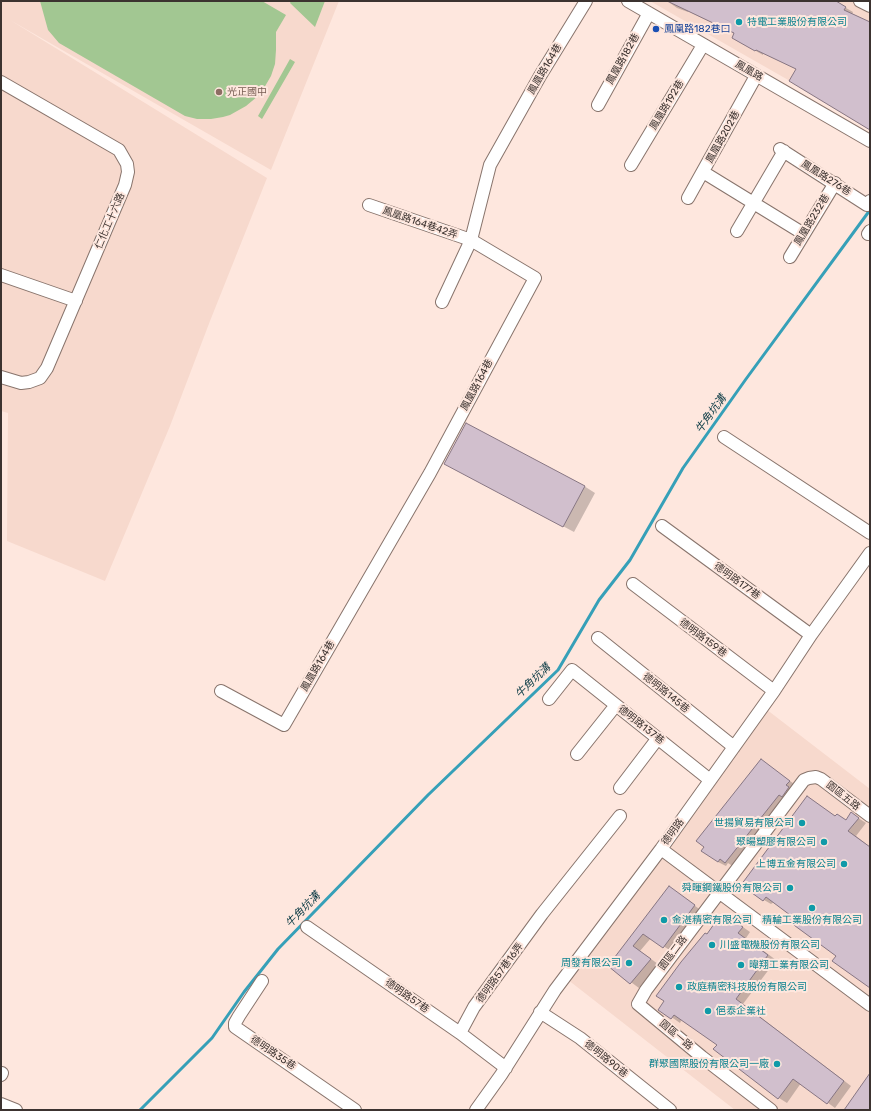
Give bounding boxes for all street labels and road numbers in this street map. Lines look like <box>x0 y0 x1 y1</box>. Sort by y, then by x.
street label: 鳳凰路182巷 <box>604 31 642 87</box>
street label: 鳳凰路164巷 <box>526 42 564 96</box>
street label: 鳳凰路 <box>733 58 765 84</box>
street label: 鳳凰路192巷 <box>647 78 687 132</box>
street label: 鳳凰路202巷 <box>704 109 742 165</box>
street label: 鳳凰路276巷 <box>799 158 853 198</box>
street label: 仁化工十六路 <box>93 191 127 251</box>
street label: 鳳凰路232巷 <box>792 192 832 248</box>
street label: 鳳凰路164巷42弄 <box>381 205 459 241</box>
street label: 鳳凰路164巷 <box>458 357 496 413</box>
street label: 德明路177巷 <box>711 560 763 602</box>
street label: 德明路159巷 <box>677 616 729 660</box>
street label: 鳳凰路164巷 <box>299 639 337 693</box>
street label: 德明路145巷 <box>640 671 692 715</box>
street label: 德明路137巷 <box>615 703 667 747</box>
street label: 園區五路 <box>824 779 862 813</box>
street label: 德明路 <box>659 816 687 848</box>
street label: 園區二路 <box>656 933 690 973</box>
street label: 德明路57巷16弄 <box>474 941 526 1005</box>
street label: 德明路57巷 <box>383 976 431 1016</box>
street label: 園區一路 <box>657 1018 695 1052</box>
street label: 德明路35巷 <box>248 1034 298 1072</box>
street label: 德明路90巷 <box>582 1038 630 1080</box>

